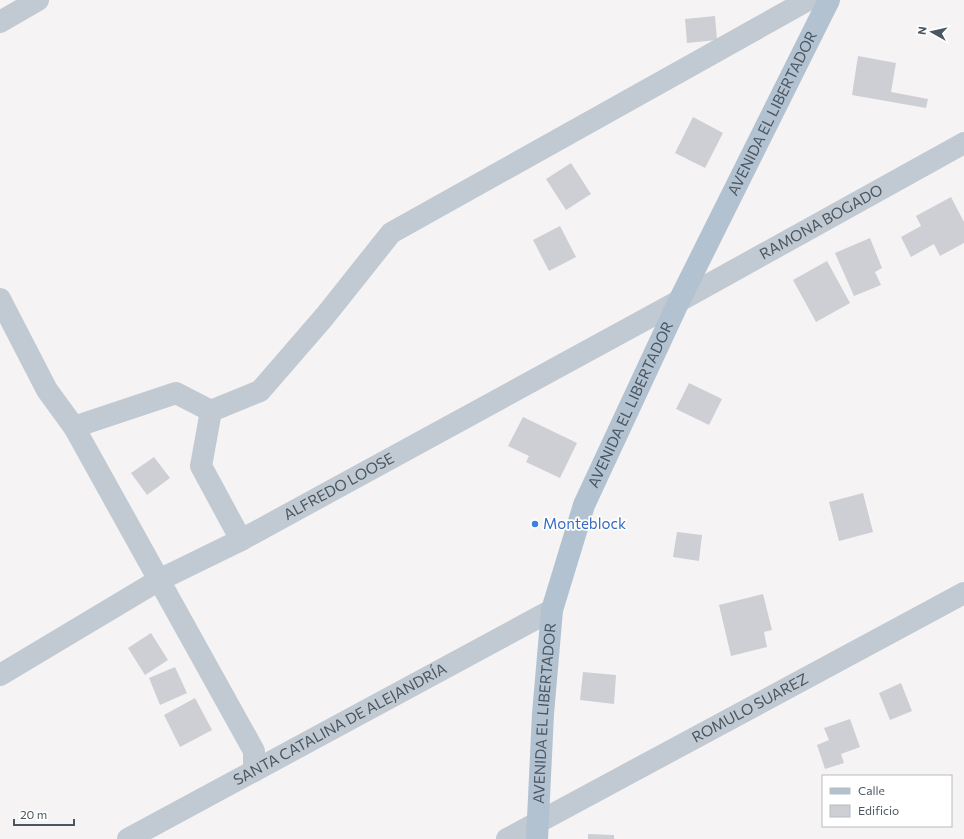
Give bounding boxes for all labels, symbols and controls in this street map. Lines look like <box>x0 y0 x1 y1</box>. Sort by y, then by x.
north arrow <box>912 12 952 52</box>
text: N <box>915 26 929 36</box>
street label: AVENIDA EL LIBERTADOR <box>723 28 820 198</box>
street label: RAMONA BOGADO <box>756 180 885 263</box>
street label: AVENIDA EL LIBERTADOR <box>583 318 676 490</box>
street label: ALFREDO LOOSE <box>280 448 397 523</box>
place label: Monteblock <box>543 514 626 532</box>
marker: Monteblock <box>530 519 540 529</box>
street label: AVENIDA EL LIBERTADOR <box>529 622 559 804</box>
street label: SANTA CATALINA DE ALEJANDRÍA <box>230 659 449 788</box>
street label: ROMULO SUAREZ <box>688 669 811 746</box>
legend <box>822 775 952 827</box>
text: Calle <box>858 783 885 797</box>
scale bar <box>14 801 74 827</box>
text: Edificio <box>858 803 899 817</box>
text: 20 m <box>20 807 47 821</box>

